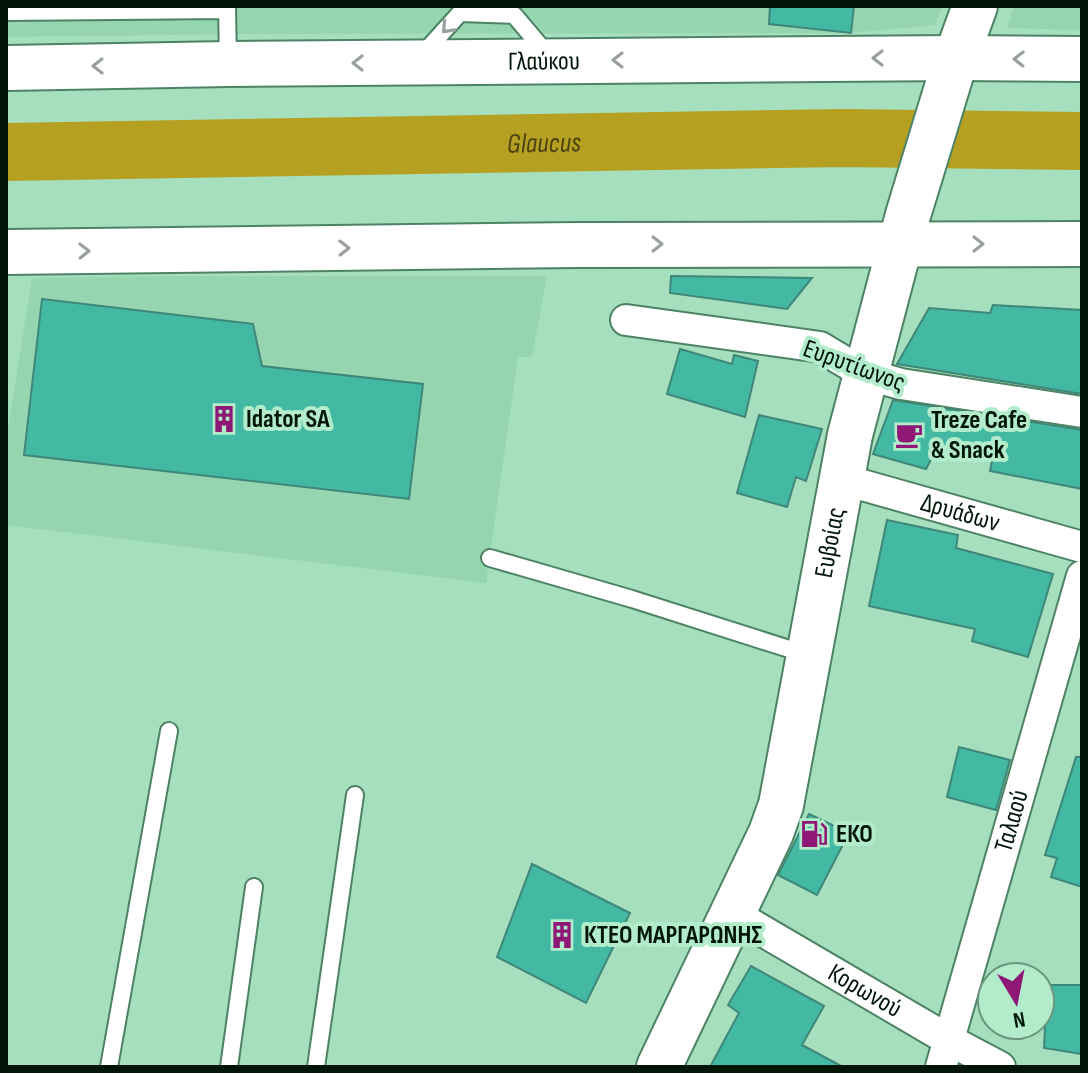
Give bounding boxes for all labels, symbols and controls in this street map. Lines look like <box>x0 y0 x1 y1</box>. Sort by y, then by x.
one-way arrow <box>441 19 456 33</box>
street label: Γλαύκου <box>508 46 580 77</box>
one-way arrow <box>871 50 884 67</box>
one-way arrow <box>1012 50 1025 67</box>
one-way arrow <box>611 52 624 69</box>
one-way arrow <box>351 54 364 71</box>
one-way arrow <box>91 57 104 75</box>
water label: Glaucus <box>507 126 581 160</box>
one-way arrow <box>651 235 664 253</box>
one-way arrow <box>972 235 985 253</box>
one-way arrow <box>338 239 351 256</box>
one-way arrow <box>78 242 91 260</box>
street label: Ευρυτίωνος <box>799 333 909 399</box>
building icon: Idator SA <box>209 404 239 434</box>
place label: Idator SA <box>246 404 330 435</box>
place label: Treze Cafe & Snack <box>931 405 1027 466</box>
cafe icon: Treze Cafe & Snack <box>894 420 924 450</box>
street label: Δρυάδων <box>917 487 1003 538</box>
street label: Ευβοίας <box>808 505 852 580</box>
street label: Ταλαού <box>988 786 1035 856</box>
fuel station icon: ΕΚΟ <box>799 819 829 849</box>
place label: ΕΚΟ <box>836 819 873 850</box>
building icon: ΚΤΕΟ ΜΑΡΓΑΡΩΝΗΣ <box>547 920 577 950</box>
place label: ΚΤΕΟ ΜΑΡΓΑΡΩΝΗΣ <box>584 920 762 951</box>
street label: Κορωνού <box>823 957 907 1024</box>
north arrow <box>976 961 1056 1041</box>
text: N <box>1011 1005 1027 1034</box>

